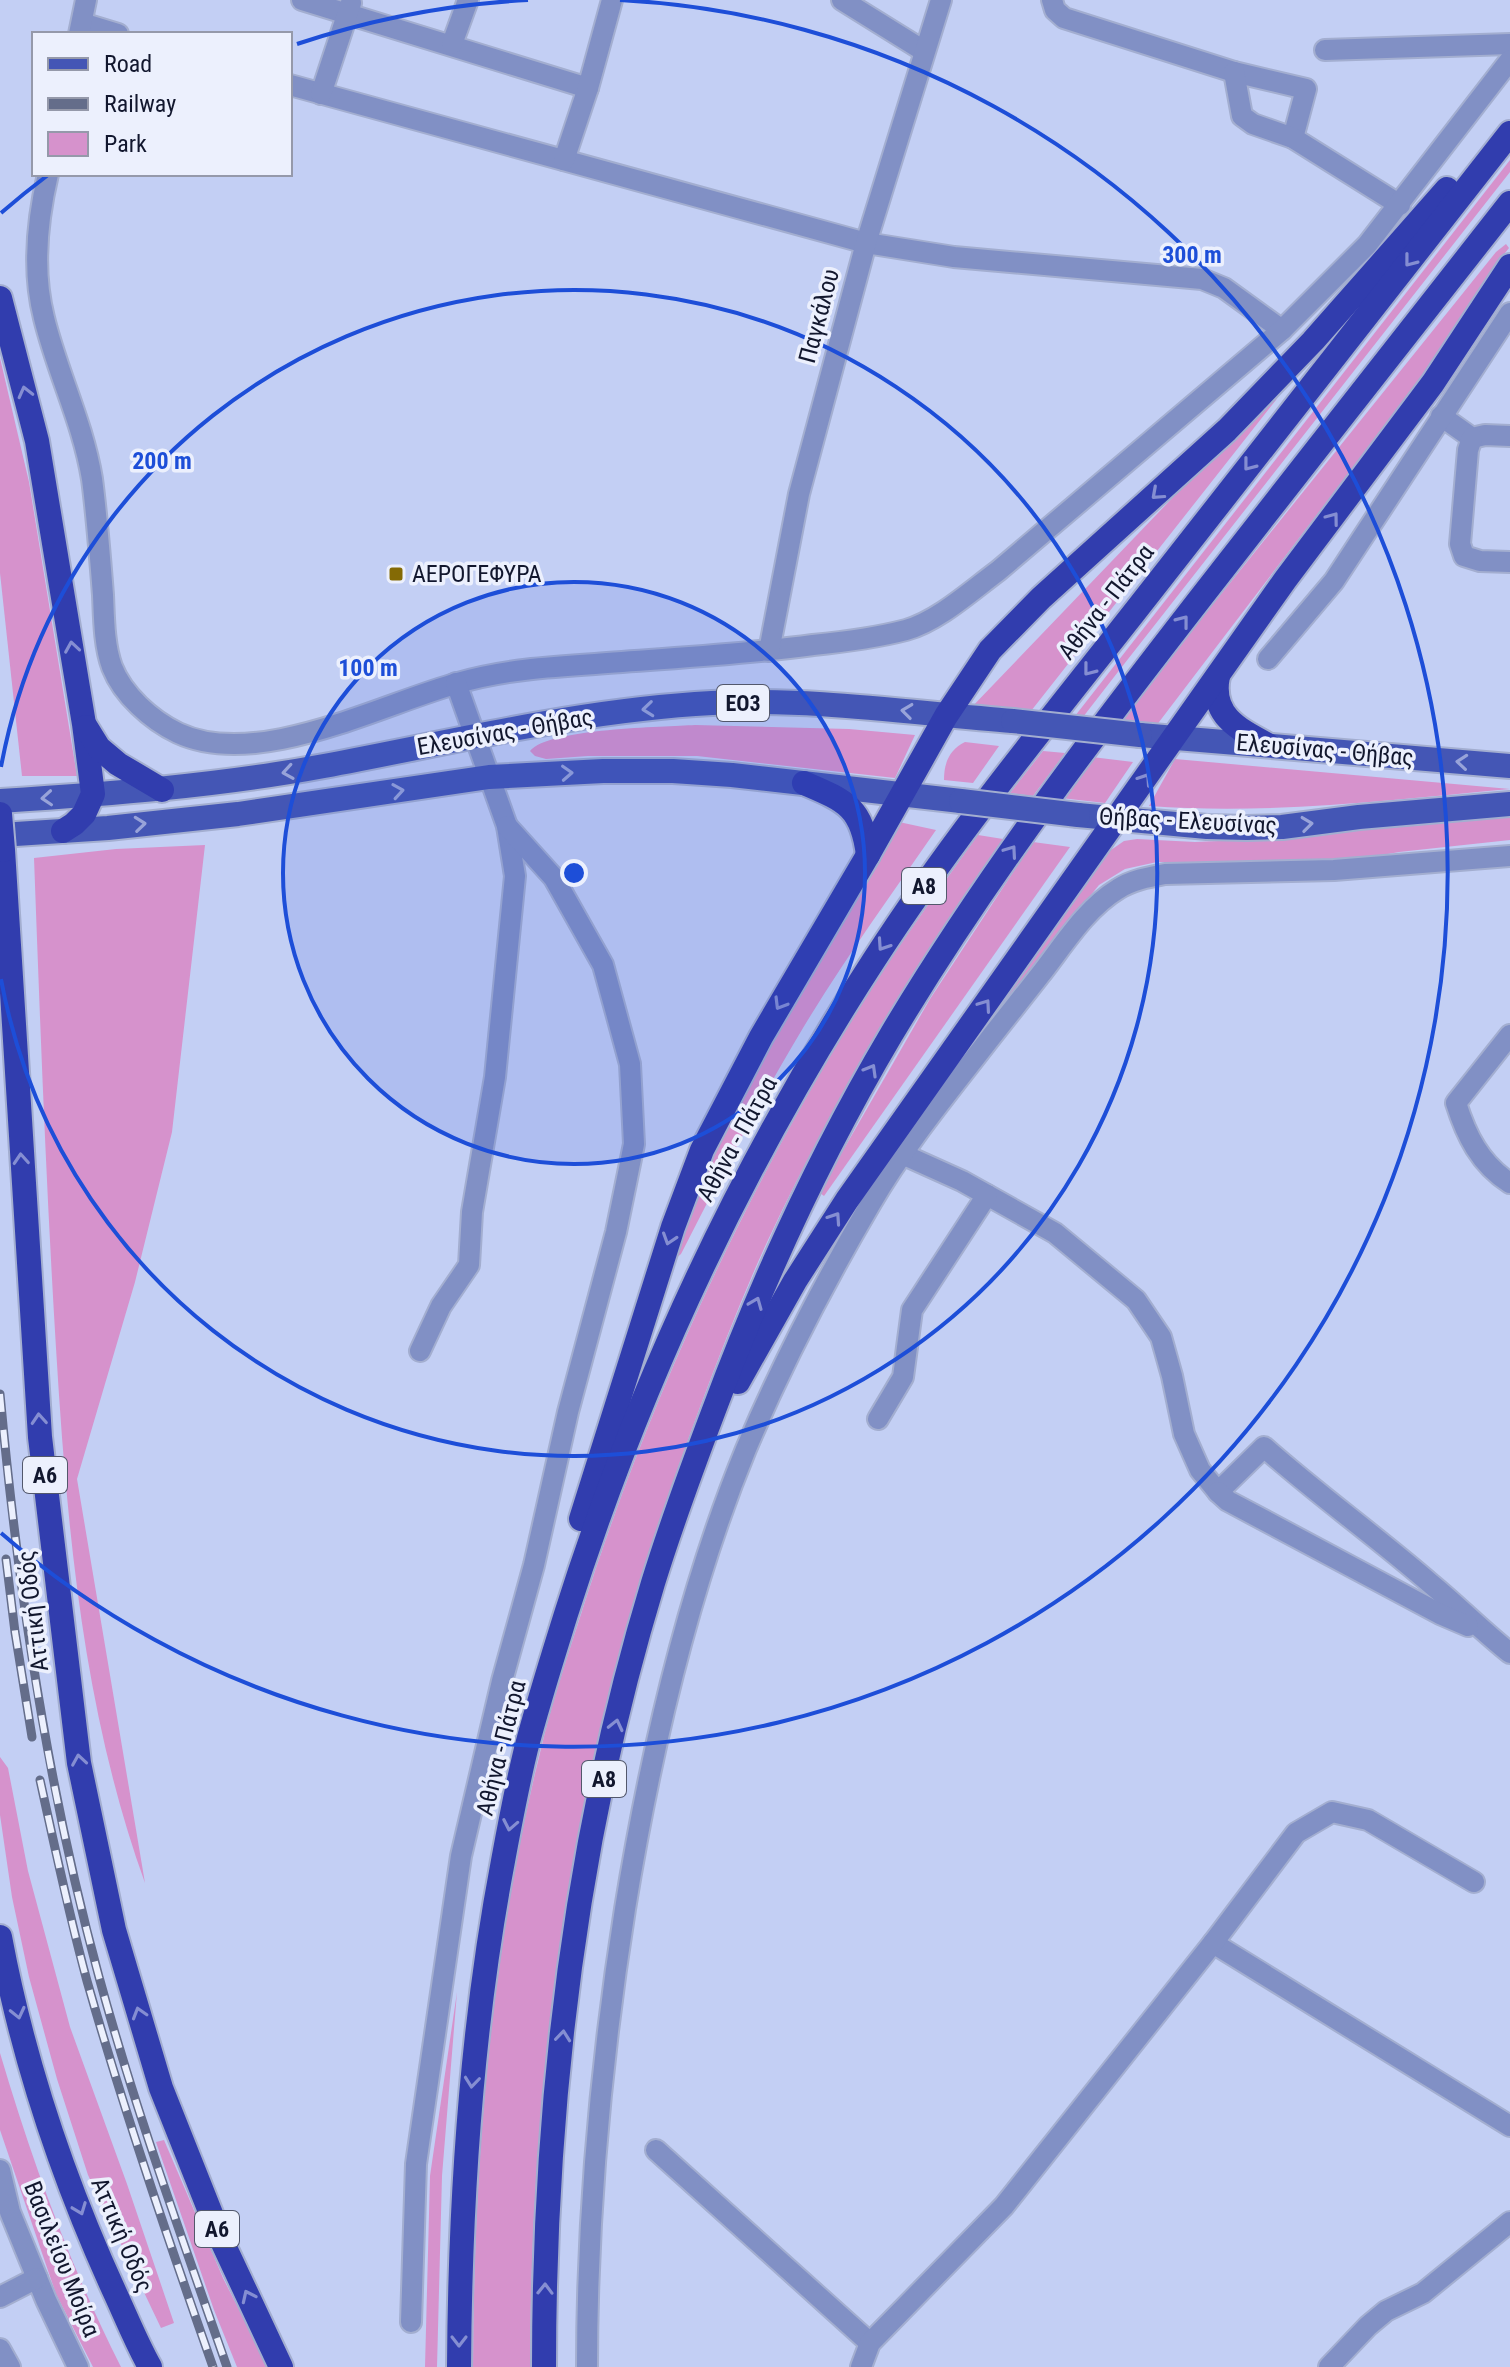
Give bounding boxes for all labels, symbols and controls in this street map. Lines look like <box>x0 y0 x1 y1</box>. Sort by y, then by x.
legend <box>32 32 292 176</box>
text: Road <box>104 50 152 78</box>
text: Railway <box>104 90 176 118</box>
text: Park <box>104 130 147 158</box>
text: 300 m <box>1162 241 1222 269</box>
one-way arrow <box>1405 252 1420 266</box>
street label: Παγκάλου <box>793 266 845 366</box>
one-way arrow <box>17 385 34 399</box>
text: 200 m <box>132 447 192 475</box>
one-way arrow <box>1245 456 1259 471</box>
one-way arrow <box>1152 484 1166 499</box>
one-way arrow <box>1323 512 1337 527</box>
street label: Αθήνα - Πάτρα <box>1052 539 1160 665</box>
place label: ΑΕΡΟΓΕΦΥΡΑ <box>412 560 542 588</box>
marker: ΑΕΡΟΓΕΦΥΡΑ <box>387 565 405 583</box>
one-way arrow <box>1174 615 1188 630</box>
one-way arrow <box>64 640 81 654</box>
text: 100 m <box>338 654 398 682</box>
one-way arrow <box>1084 661 1099 675</box>
road number: ΕΟ3 <box>717 685 769 721</box>
one-way arrow <box>641 701 654 718</box>
street label: Ελευσίνας - Θήβας <box>415 703 595 761</box>
one-way arrow <box>900 703 914 720</box>
street label: Ελευσίνας - Θήβας <box>1235 728 1415 772</box>
one-way arrow <box>1455 754 1468 771</box>
one-way arrow <box>281 763 295 780</box>
one-way arrow <box>561 764 574 781</box>
one-way arrow <box>1135 773 1150 788</box>
one-way arrow <box>391 783 405 800</box>
one-way arrow <box>40 789 53 806</box>
street label: Θήβας - Ελευσίνας <box>1099 802 1277 840</box>
one-way arrow <box>134 815 147 832</box>
one-way arrow <box>1301 815 1314 832</box>
one-way arrow <box>1001 846 1016 860</box>
centre of rings <box>560 859 588 887</box>
road number: Α8 <box>902 868 946 904</box>
one-way arrow <box>878 937 893 951</box>
one-way arrow <box>774 996 790 1010</box>
one-way arrow <box>975 999 990 1014</box>
one-way arrow <box>861 1064 877 1079</box>
street label: Αθήνα - Πάτρα <box>691 1072 783 1206</box>
one-way arrow <box>13 1152 30 1165</box>
one-way arrow <box>826 1212 841 1226</box>
one-way arrow <box>663 1231 679 1245</box>
one-way arrow <box>746 1297 763 1311</box>
one-way arrow <box>31 1412 48 1425</box>
road number: Α6 <box>23 1457 67 1493</box>
street label: Αττική Οδός <box>12 1549 54 1673</box>
street label: Αθήνα - Πάτρα <box>471 1677 531 1819</box>
one-way arrow <box>607 1719 624 1732</box>
one-way arrow <box>71 1753 88 1767</box>
road number: Α8 <box>582 1761 626 1797</box>
one-way arrow <box>503 1818 520 1832</box>
one-way arrow <box>8 2006 25 2019</box>
one-way arrow <box>132 2007 148 2021</box>
one-way arrow <box>554 2029 571 2042</box>
one-way arrow <box>463 2076 480 2089</box>
street label: Αττική Οδός <box>85 2174 159 2296</box>
street label: Βασιλείου Μοίρα <box>18 2177 106 2341</box>
one-way arrow <box>70 2201 87 2215</box>
road number: Α6 <box>195 2211 239 2247</box>
one-way arrow <box>536 2282 553 2295</box>
one-way arrow <box>242 2290 258 2305</box>
one-way arrow <box>450 2335 468 2348</box>

